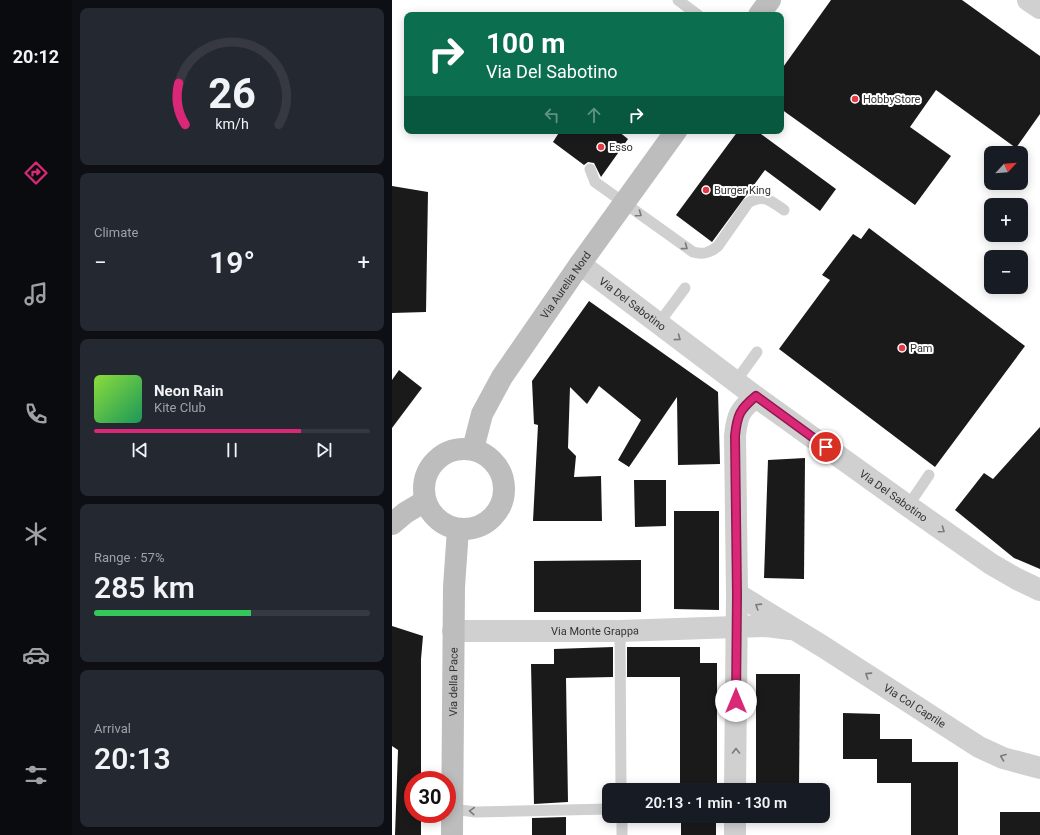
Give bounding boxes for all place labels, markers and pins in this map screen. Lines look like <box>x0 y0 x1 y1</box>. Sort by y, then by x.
place label: HobbyStore <box>863 93 921 106</box>
marker: HobbyStore <box>850 94 860 104</box>
place label: Esso <box>609 141 633 154</box>
marker: Esso <box>596 142 606 152</box>
place label: Burger King <box>714 184 771 197</box>
marker: Burger King <box>701 185 711 195</box>
place label: Pam <box>910 342 933 355</box>
marker: Pam <box>897 343 907 353</box>
pin <box>809 430 843 464</box>

